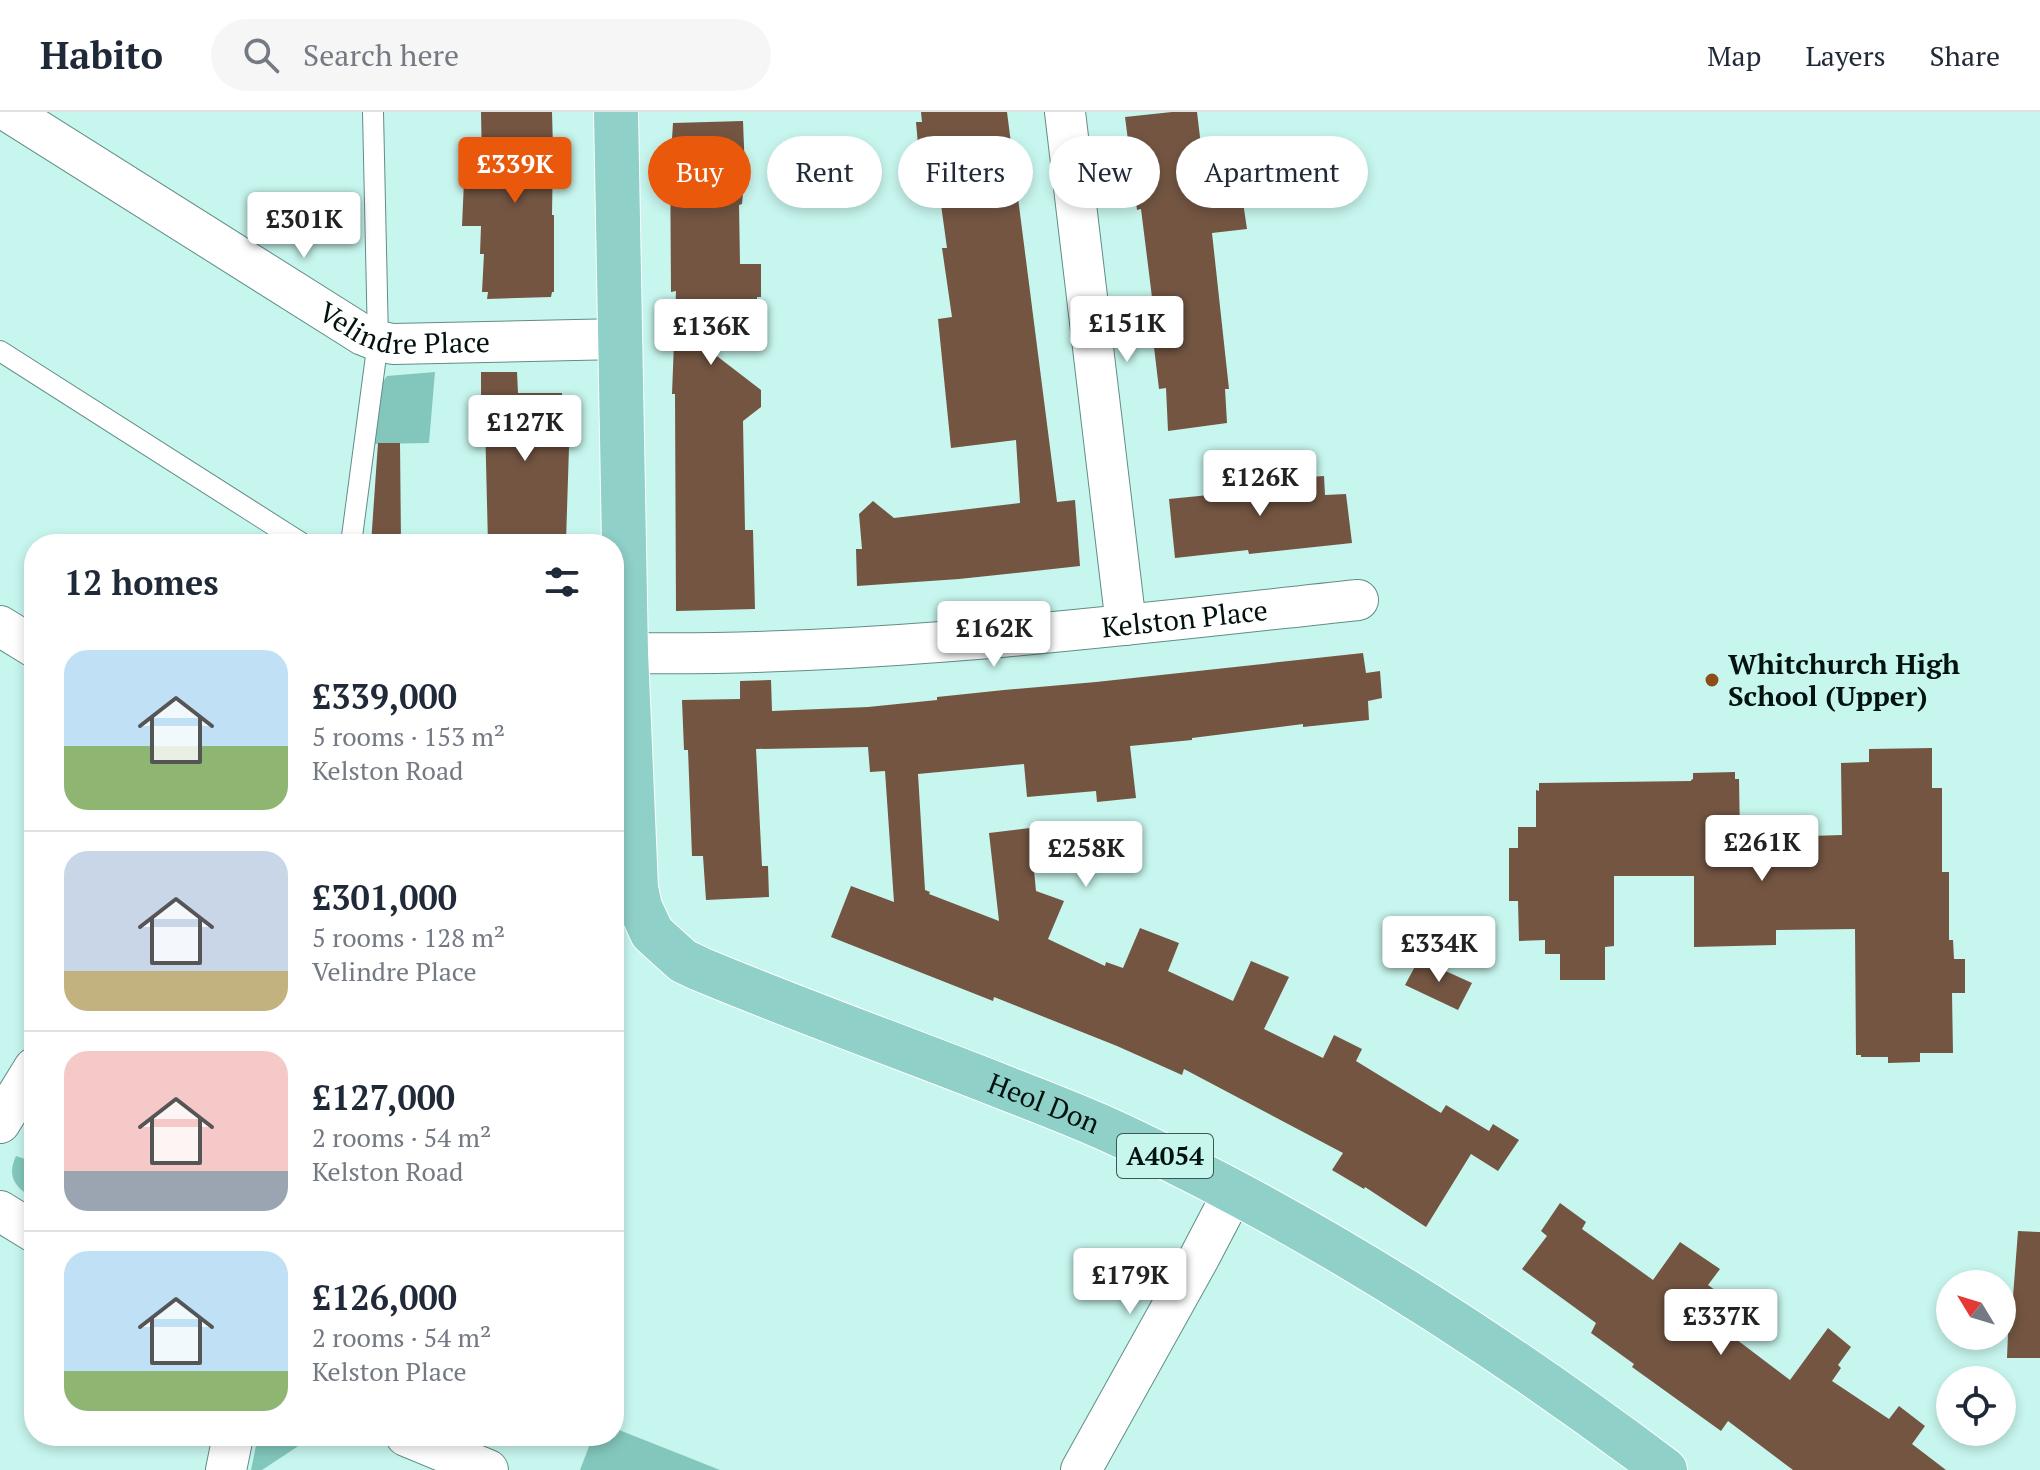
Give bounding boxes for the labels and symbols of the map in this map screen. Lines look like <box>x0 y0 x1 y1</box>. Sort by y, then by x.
pin: £339K <box>459 137 571 205</box>
pin: £301K <box>248 192 360 260</box>
street label: Velindre Place <box>312 293 490 362</box>
pin: £151K <box>1071 296 1183 364</box>
pin: £136K <box>655 299 767 367</box>
pin: £127K <box>469 395 581 463</box>
pin: £126K <box>1204 450 1316 518</box>
street label: Kelston Place <box>1100 591 1269 645</box>
pin: £162K <box>938 601 1050 669</box>
place label: Whitchurch High School (Upper) <box>1728 645 1960 714</box>
marker: Whitchurch High School (Upper) <box>1703 671 1721 689</box>
pin: £261K <box>1706 815 1818 883</box>
pin: £258K <box>1030 821 1142 889</box>
pin: £334K <box>1383 916 1495 984</box>
street label: Heol Don <box>983 1064 1106 1142</box>
road number: A4054 <box>1117 1134 1213 1178</box>
pin: £179K <box>1074 1248 1186 1316</box>
north arrow <box>1936 1270 2016 1350</box>
pin: £337K <box>1665 1289 1777 1357</box>

